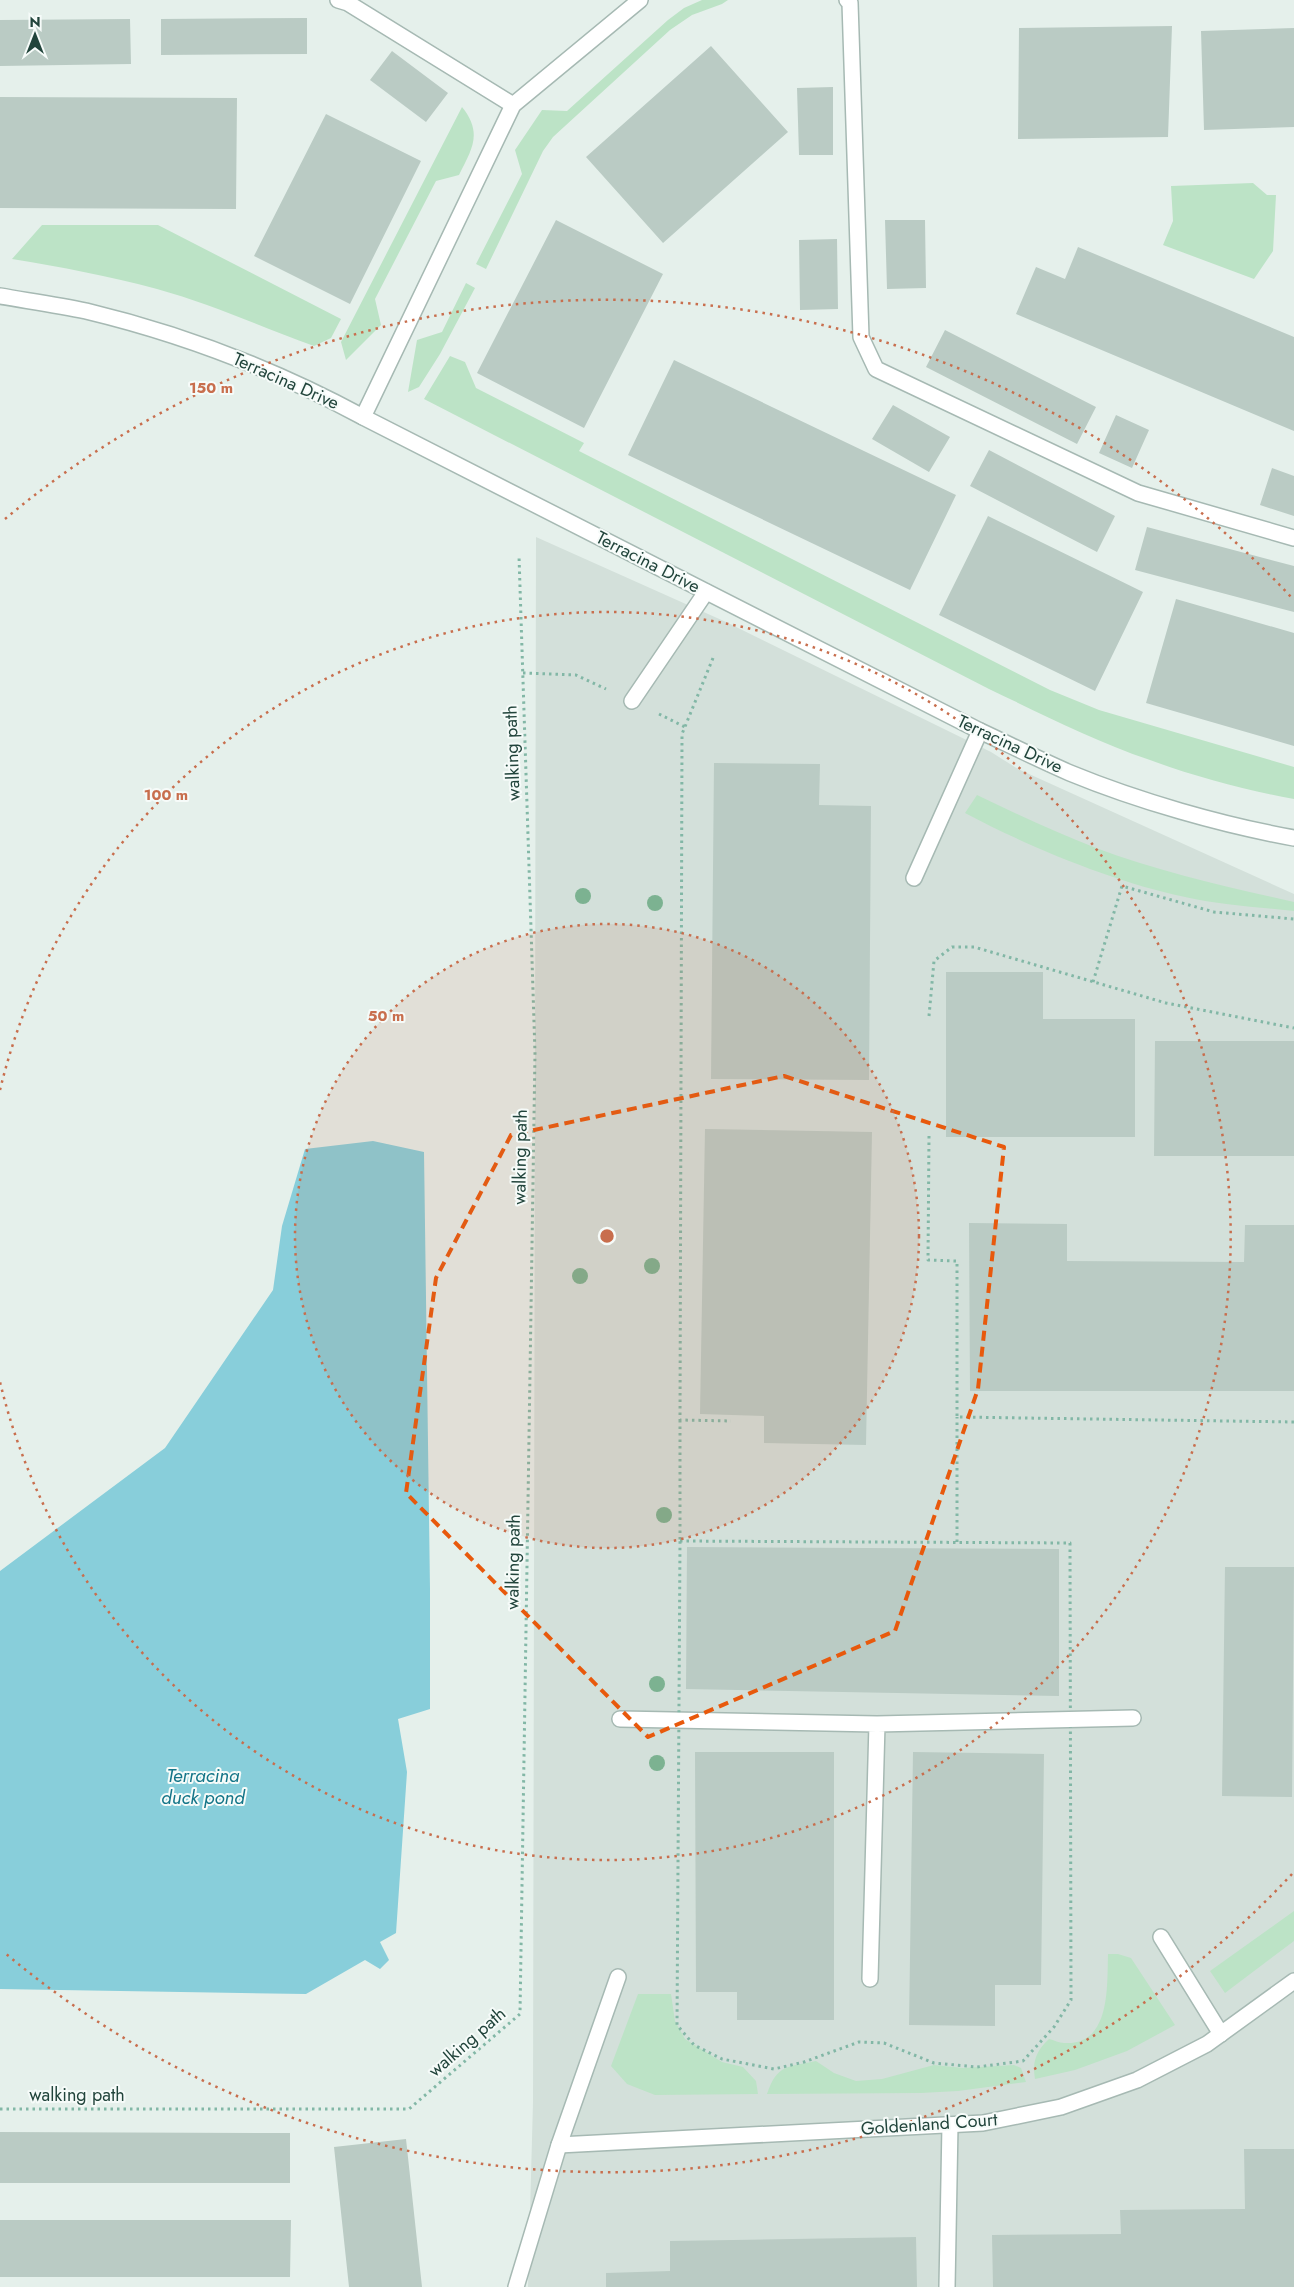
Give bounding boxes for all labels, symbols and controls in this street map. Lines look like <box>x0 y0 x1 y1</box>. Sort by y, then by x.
north arrow <box>10 10 60 60</box>
text: N <box>29 12 41 32</box>
street label: Terracina Drive <box>229 346 343 416</box>
text: 150 m <box>189 377 233 399</box>
street label: Terracina Drive <box>591 525 705 599</box>
street label: walking path <box>497 705 527 801</box>
street label: Terracina Drive <box>953 708 1067 780</box>
text: 100 m <box>144 784 188 806</box>
text: 50 m <box>368 1005 404 1027</box>
street label: walking path <box>506 1109 534 1205</box>
centre of rings <box>598 1227 616 1245</box>
street label: walking path <box>499 1514 527 1610</box>
water label: Terracina duck pond <box>161 1762 246 1811</box>
street label: walking path <box>422 2001 512 2083</box>
street label: walking path <box>29 2082 125 2108</box>
street label: Goldenland Court <box>860 2106 999 2142</box>

